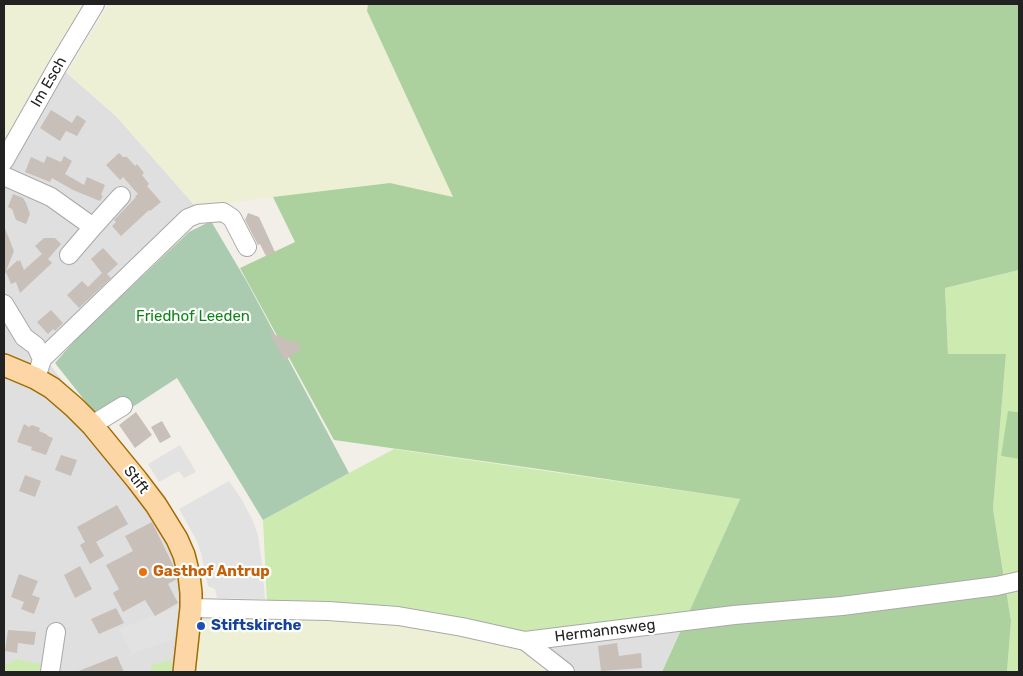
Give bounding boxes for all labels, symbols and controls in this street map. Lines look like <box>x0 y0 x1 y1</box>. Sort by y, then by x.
street label: Im Esch <box>27 54 71 110</box>
park label: Friedhof Leeden <box>136 308 250 326</box>
street label: Stift <box>120 462 152 498</box>
place label: Gasthof Antrup <box>153 563 270 581</box>
marker: Gasthof Antrup <box>137 566 149 578</box>
street label: Hermannsweg <box>554 616 656 646</box>
place label: Stiftskirche <box>211 617 302 635</box>
marker: Stiftskirche <box>195 620 207 632</box>

